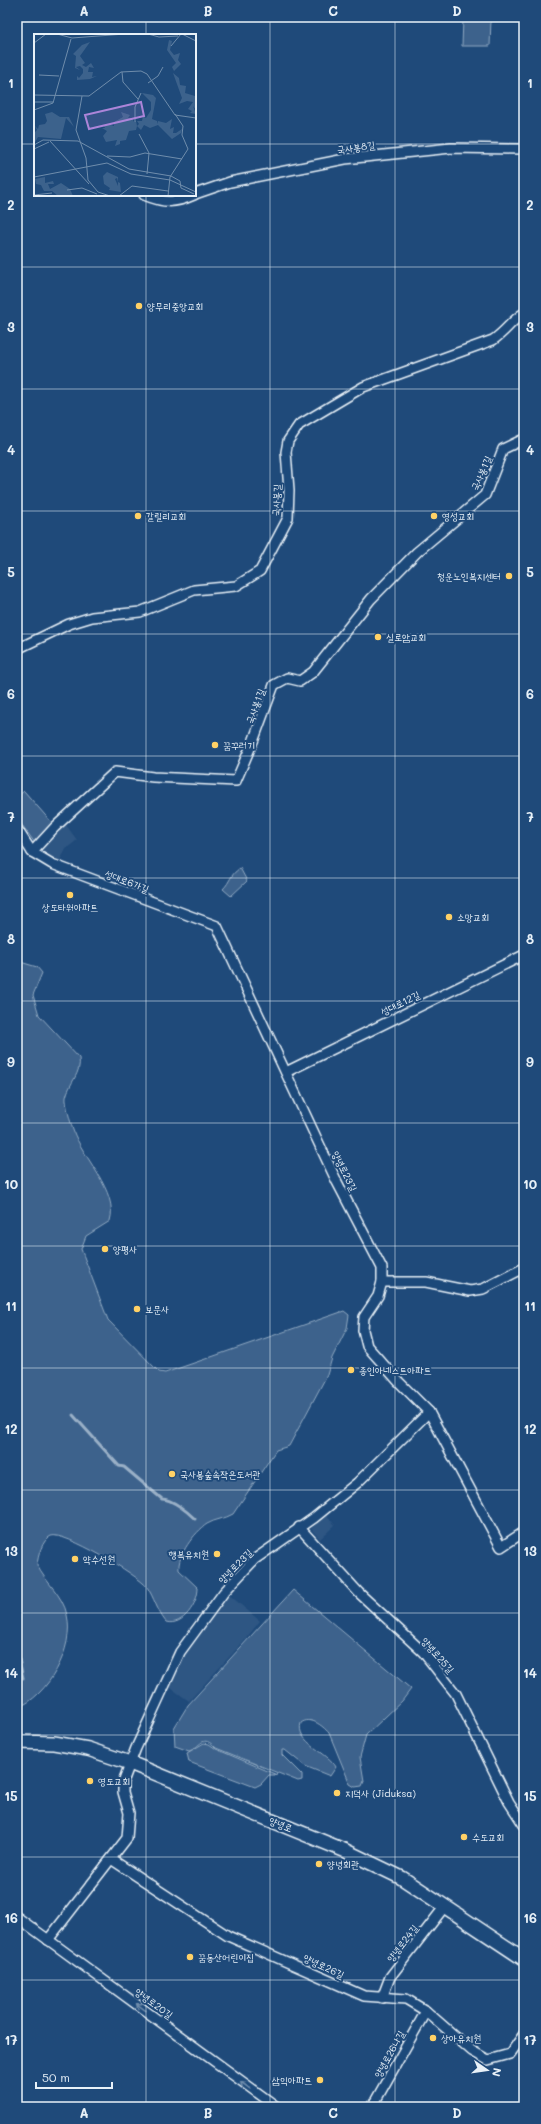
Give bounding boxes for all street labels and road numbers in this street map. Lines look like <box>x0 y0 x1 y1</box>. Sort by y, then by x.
street label: 국사봉8길 <box>336 137 376 157</box>
street label: 국사봉1길 <box>467 453 495 493</box>
street label: 국사봉길 <box>268 484 284 516</box>
street label: 국사봉1길 <box>242 686 268 726</box>
street label: 성대로6가길 <box>103 866 151 896</box>
street label: 성대로12길 <box>378 987 422 1019</box>
street label: 양녕로23길 <box>329 1148 361 1194</box>
street label: 양녕로23길 <box>215 1546 255 1586</box>
street label: 양녕로25길 <box>418 1634 458 1676</box>
street label: 양녕로 <box>267 1813 295 1835</box>
street label: 양녕로24길 <box>383 1921 421 1965</box>
street label: 양녕로26길 <box>301 1950 347 1982</box>
street label: 양녕로20길 <box>132 1984 176 2022</box>
street label: 양녕로26나길 <box>370 2028 408 2080</box>

